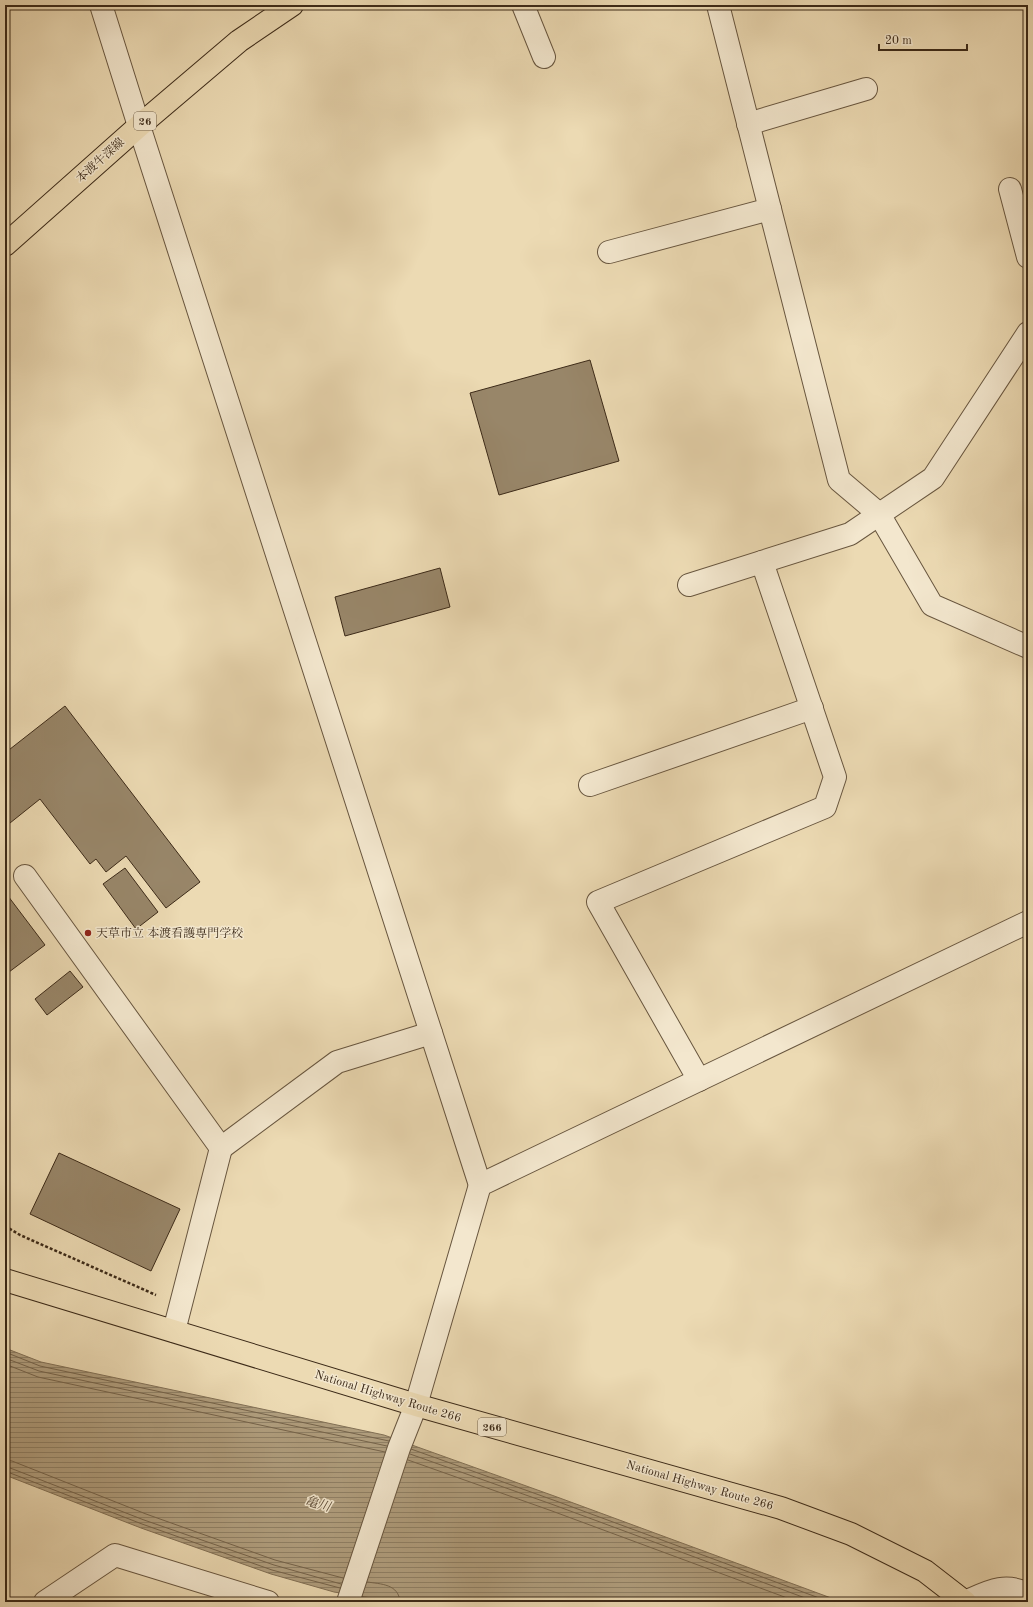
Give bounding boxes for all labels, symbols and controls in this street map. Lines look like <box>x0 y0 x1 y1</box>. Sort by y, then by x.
scale bar <box>879 26 967 52</box>
text: 20 m <box>885 35 912 47</box>
road number: 26 <box>134 112 156 130</box>
street label: 本渡牛深線 <box>73 135 127 185</box>
place label: 天草市立 本渡看護専門学校 <box>96 926 243 940</box>
marker: 天草市立 本渡看護専門学校 <box>83 928 93 938</box>
street label: National Highway Route 266 <box>313 1369 462 1425</box>
road number: 266 <box>478 1418 506 1436</box>
street label: National Highway Route 266 <box>625 1459 775 1513</box>
water label: 亀川 <box>303 1494 334 1515</box>

